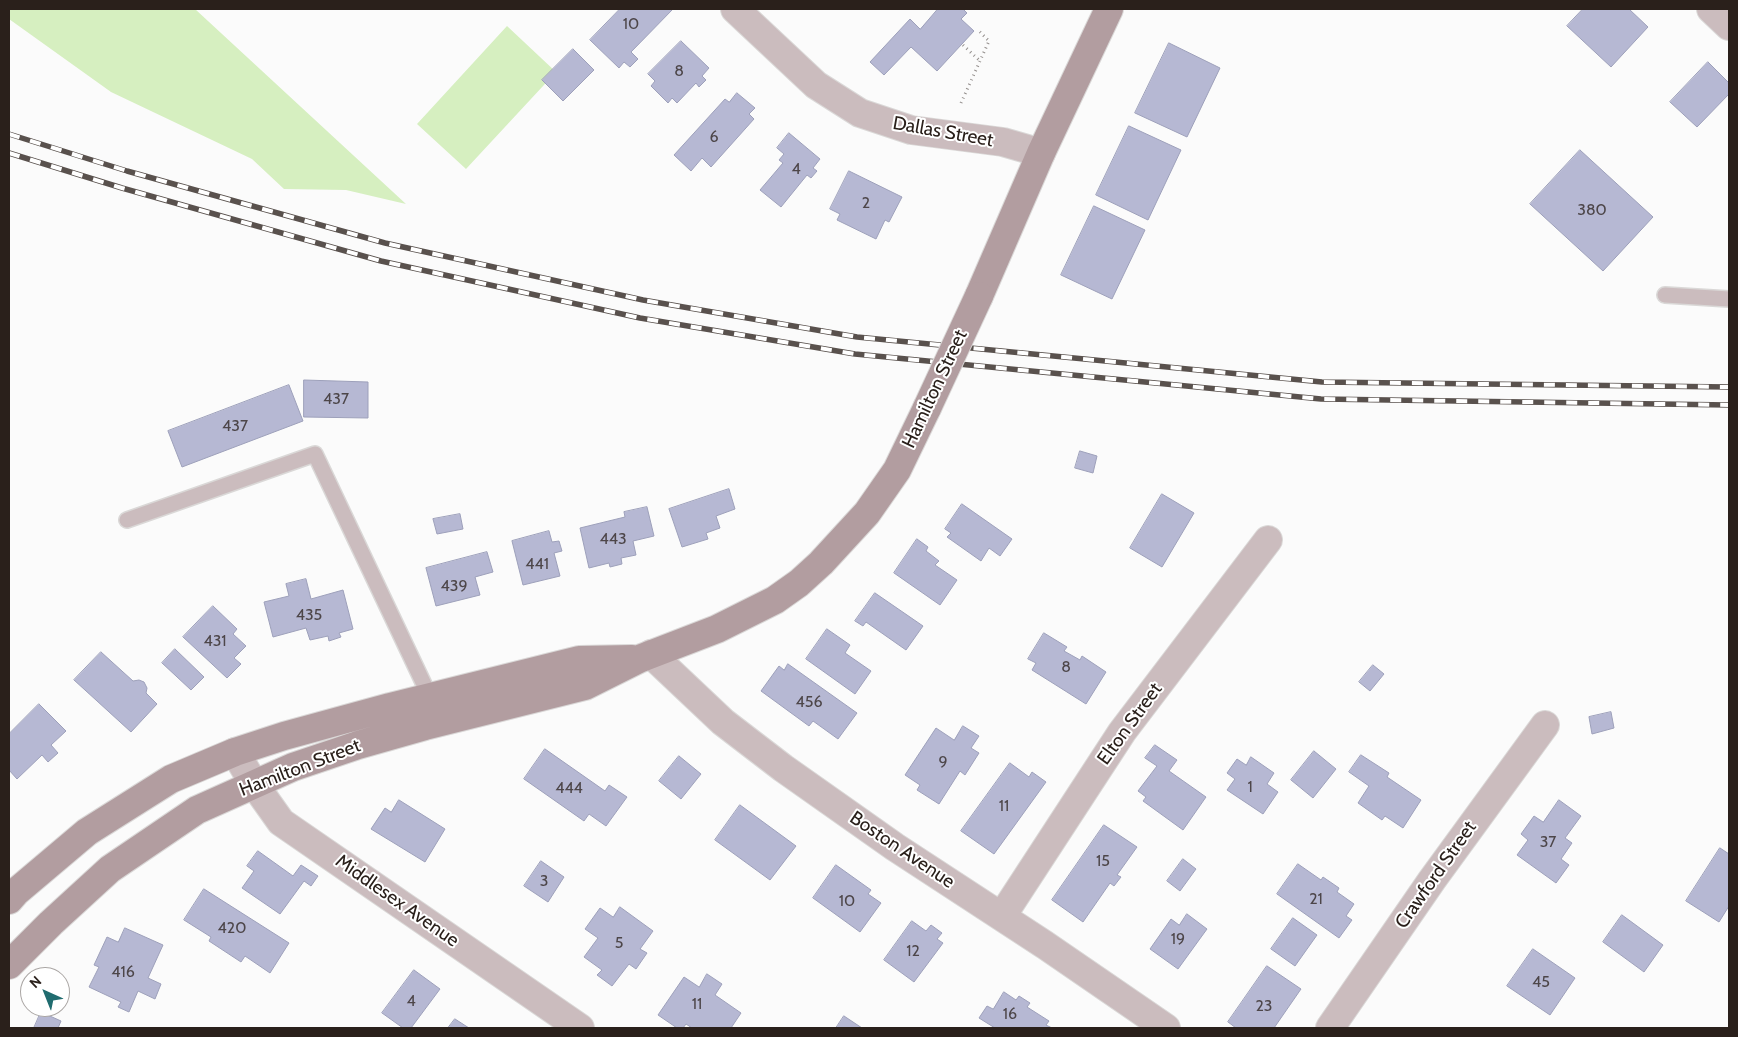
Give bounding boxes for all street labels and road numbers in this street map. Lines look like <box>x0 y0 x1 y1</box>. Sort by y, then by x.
street label: Dallas Street <box>891 112 995 152</box>
street label: Hamilton Street <box>898 326 972 452</box>
street label: Elton Street <box>1093 679 1167 769</box>
street label: Hamilton Street <box>236 734 364 802</box>
street label: Boston Avenue <box>845 807 959 893</box>
street label: Crawford Street <box>1391 817 1481 933</box>
street label: Middlesex Avenue <box>331 850 463 952</box>

